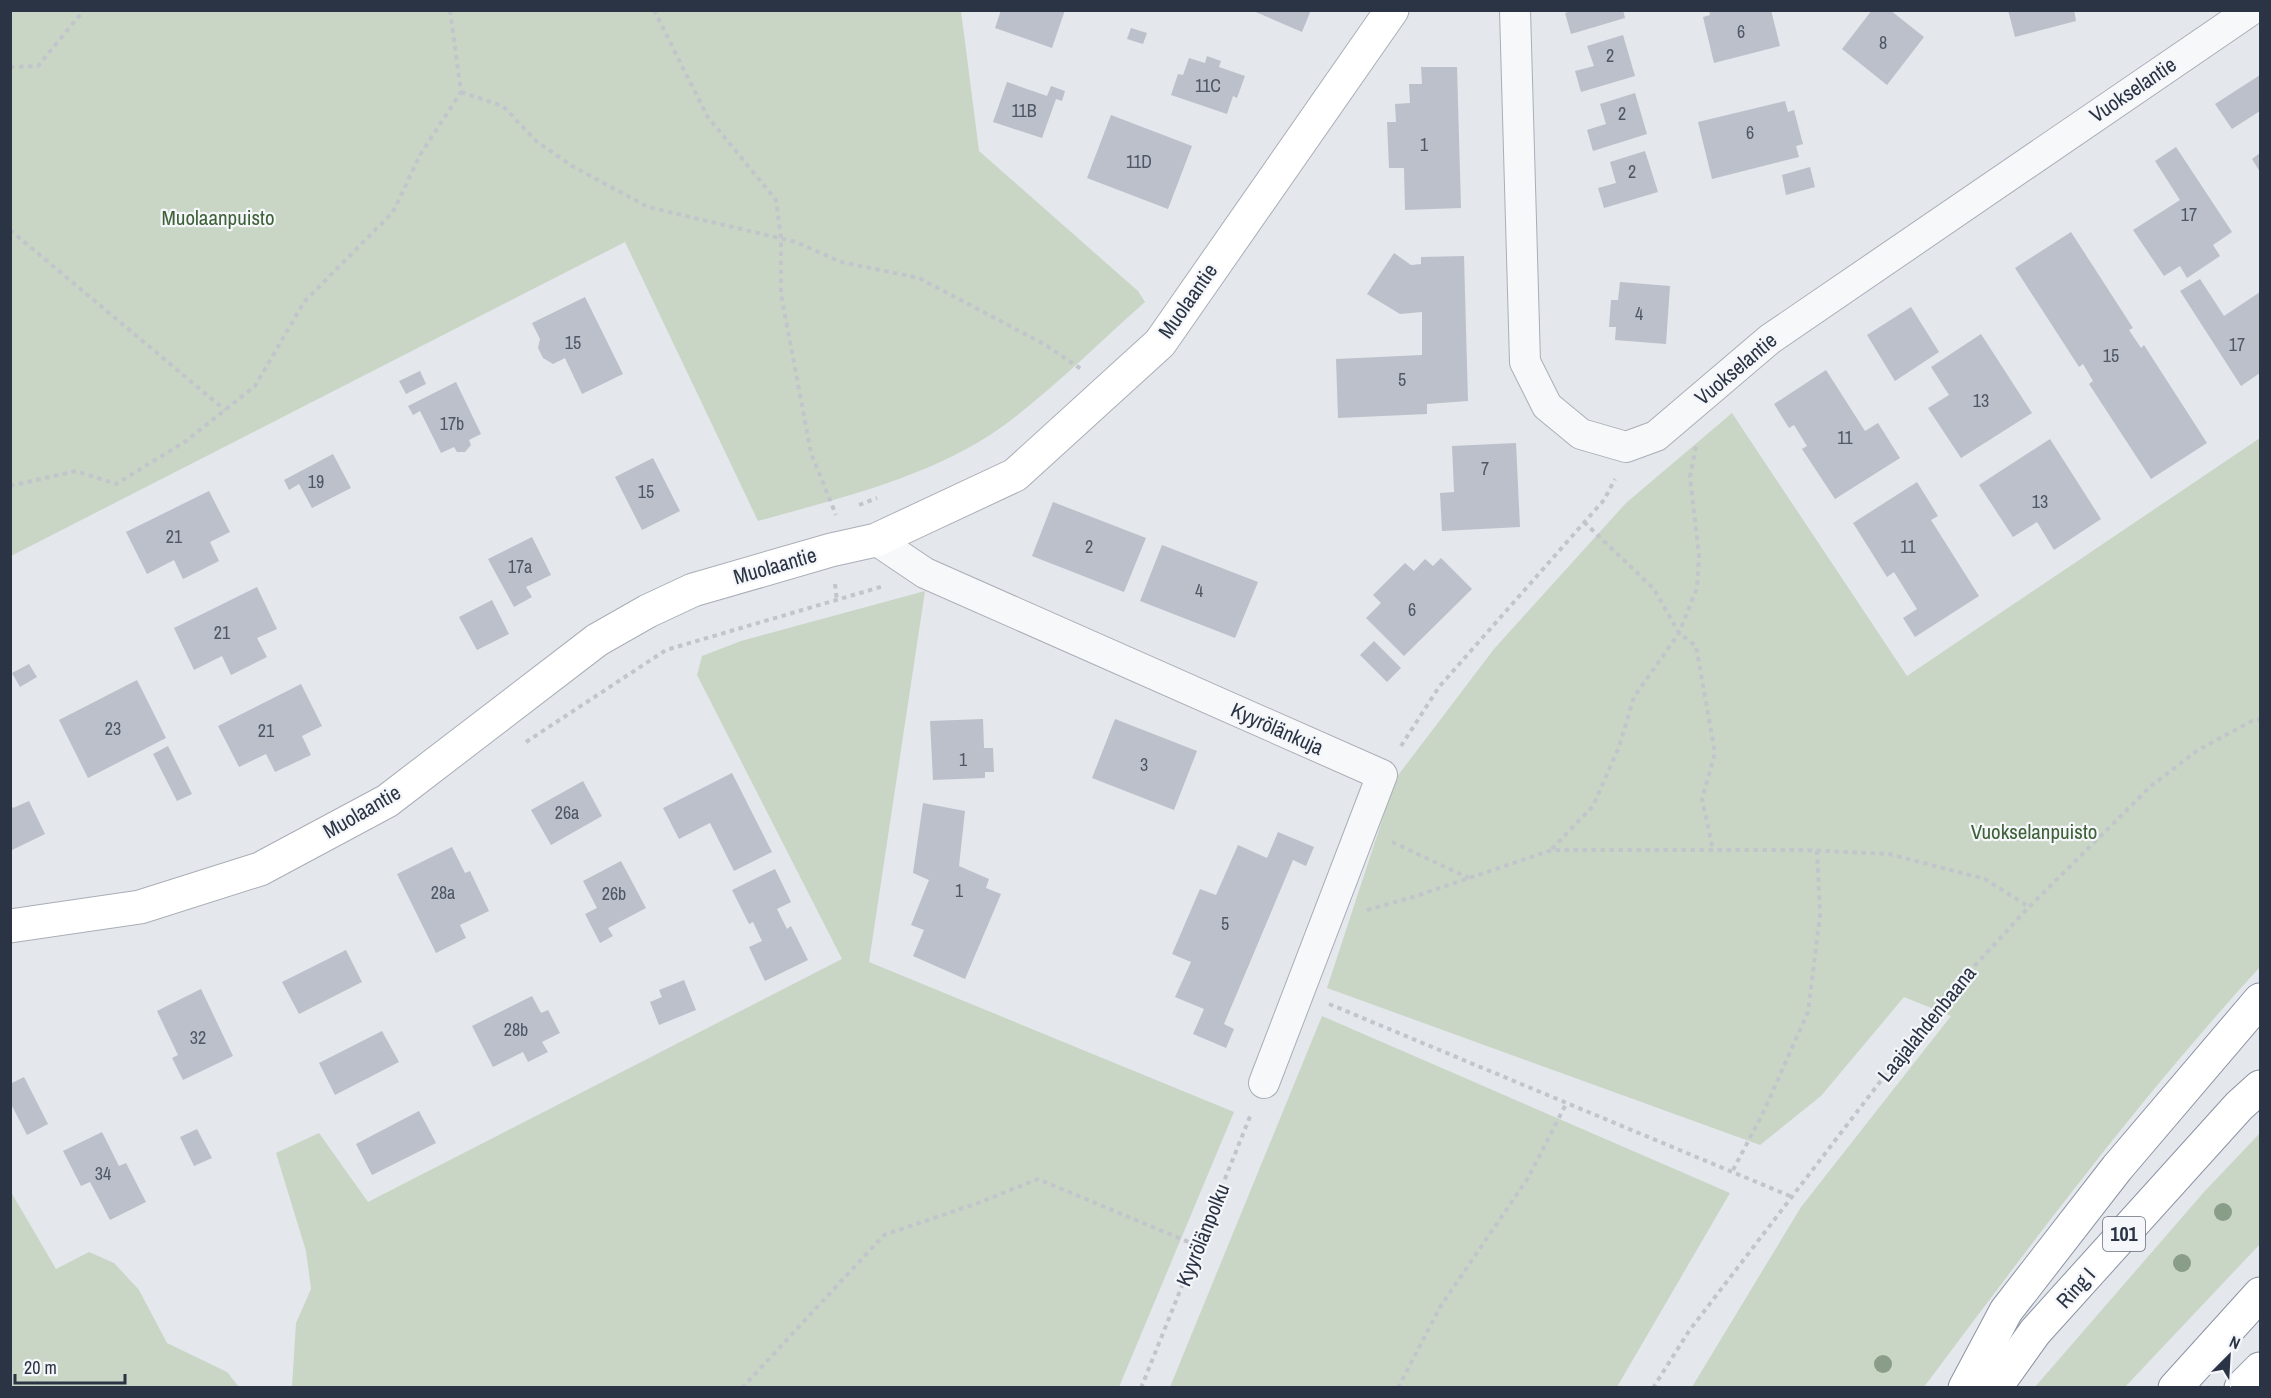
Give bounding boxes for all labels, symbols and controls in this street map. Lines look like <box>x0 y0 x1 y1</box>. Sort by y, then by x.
house number: 6 <box>1737 19 1745 44</box>
house number: 8 <box>1879 30 1887 55</box>
house number: 2 <box>1606 43 1614 68</box>
street label: Vuokselantie <box>2084 50 2182 129</box>
house number: 11C <box>1195 73 1221 98</box>
house number: 11B <box>1011 98 1037 123</box>
house number: 2 <box>1618 101 1626 126</box>
house number: 6 <box>1746 120 1754 145</box>
house number: 1 <box>1420 132 1429 157</box>
house number: 11D <box>1126 149 1152 174</box>
house number: 2 <box>1628 159 1636 184</box>
house number: 17 <box>2181 202 2197 227</box>
park label: Muolaanpuisto <box>162 203 274 232</box>
street label: Muolaantie <box>1151 257 1224 344</box>
house number: 4 <box>1635 301 1643 326</box>
street label: Vuokselantie <box>1688 326 1783 412</box>
house number: 15 <box>565 330 581 355</box>
house number: 17 <box>2229 332 2245 357</box>
house number: 15 <box>2103 343 2119 368</box>
house number: 5 <box>1398 367 1406 392</box>
house number: 13 <box>1973 388 1989 413</box>
house number: 17b <box>440 411 464 436</box>
house number: 11 <box>1837 425 1853 450</box>
house number: 7 <box>1481 456 1489 481</box>
house number: 19 <box>308 469 324 494</box>
house number: 15 <box>638 479 654 504</box>
house number: 13 <box>2032 489 2048 514</box>
house number: 21 <box>166 524 183 549</box>
house number: 2 <box>1085 534 1093 559</box>
house number: 11 <box>1900 534 1916 559</box>
street label: Muolaantie <box>730 540 820 591</box>
house number: 17a <box>508 554 532 579</box>
house number: 4 <box>1195 578 1203 603</box>
house number: 6 <box>1408 597 1416 622</box>
house number: 21 <box>214 620 231 645</box>
street label: Kyyrölänkuja <box>1226 695 1329 762</box>
house number: 23 <box>105 716 121 741</box>
house number: 21 <box>258 718 275 743</box>
house number: 1 <box>959 747 968 772</box>
house number: 3 <box>1140 752 1148 777</box>
street label: Muolaantie <box>318 778 406 845</box>
house number: 26a <box>555 800 579 825</box>
park label: Vuokselanpuisto <box>1971 817 2097 846</box>
house number: 1 <box>955 878 964 903</box>
house number: 28a <box>431 880 455 905</box>
house number: 26b <box>602 881 626 906</box>
house number: 5 <box>1221 911 1229 936</box>
street label: Laajalahdenbaana <box>1871 959 1983 1088</box>
house number: 28b <box>504 1017 528 1042</box>
house number: 32 <box>190 1025 206 1050</box>
house number: 34 <box>95 1161 111 1186</box>
street label: Kyyrölänpolku <box>1169 1179 1236 1290</box>
road number: 101 <box>2103 1217 2145 1251</box>
street label: Ring I <box>2049 1261 2102 1314</box>
north arrow <box>2199 1326 2259 1386</box>
text: N <box>2226 1330 2244 1354</box>
scale bar <box>15 1347 124 1385</box>
text: 20 m <box>24 1355 57 1380</box>

